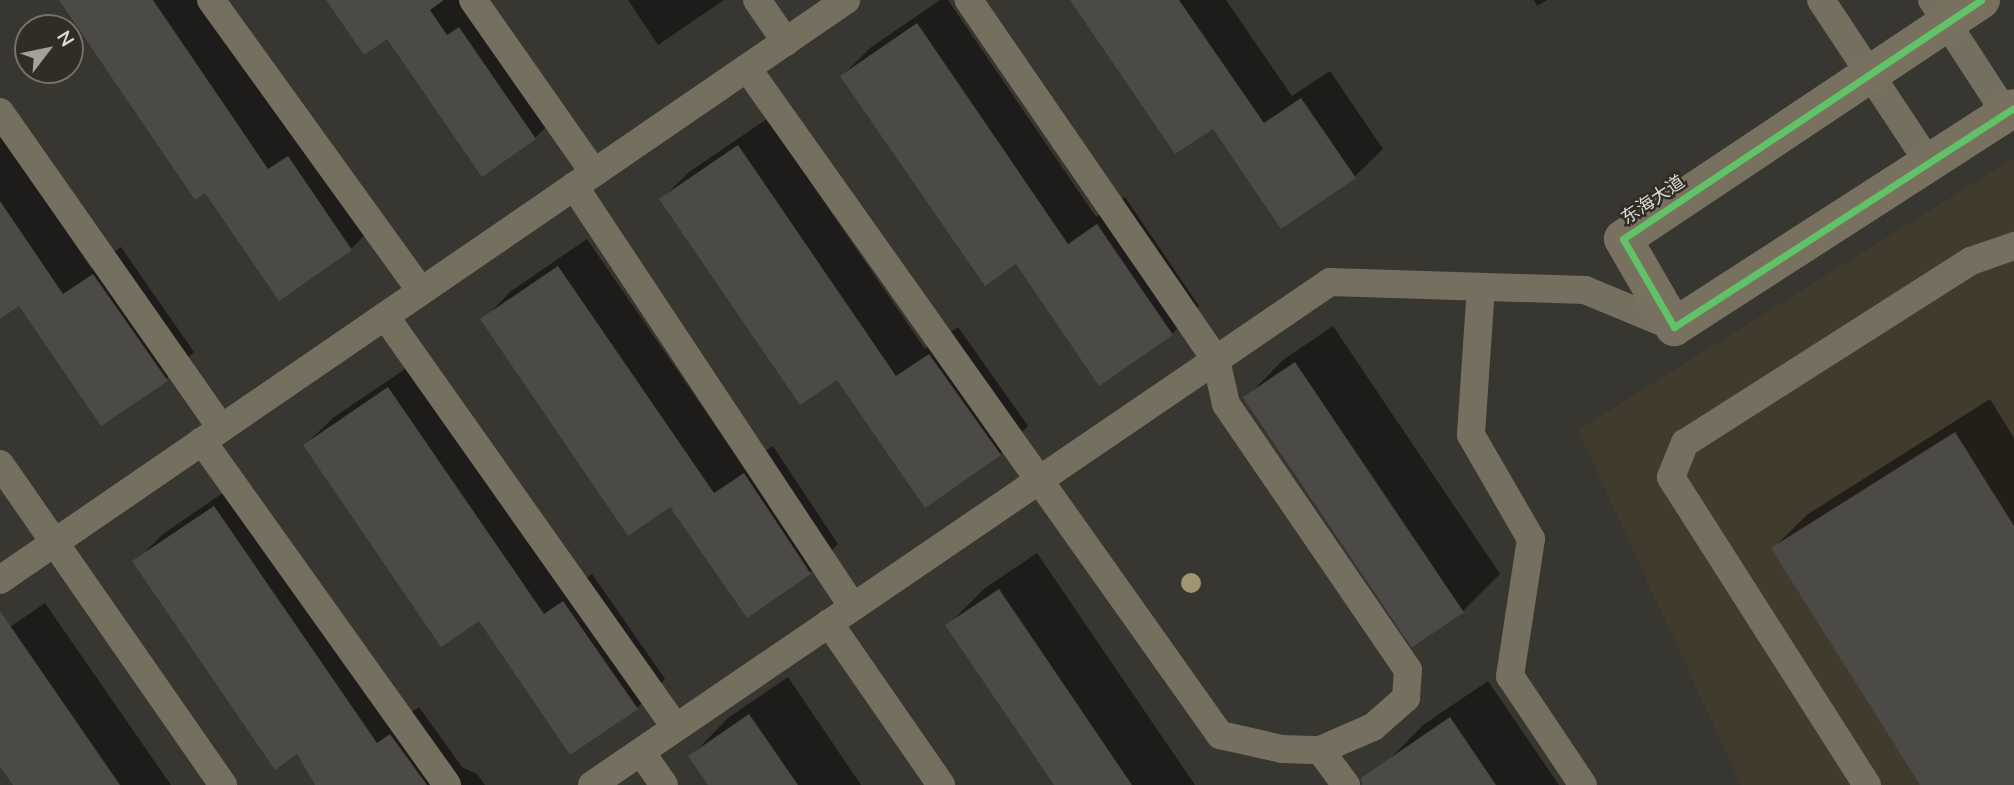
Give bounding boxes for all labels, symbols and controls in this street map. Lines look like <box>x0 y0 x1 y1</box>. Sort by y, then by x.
north arrow <box>14 14 84 84</box>
text: N <box>50 26 80 52</box>
street label: 东海大道 <box>1617 171 1689 229</box>

